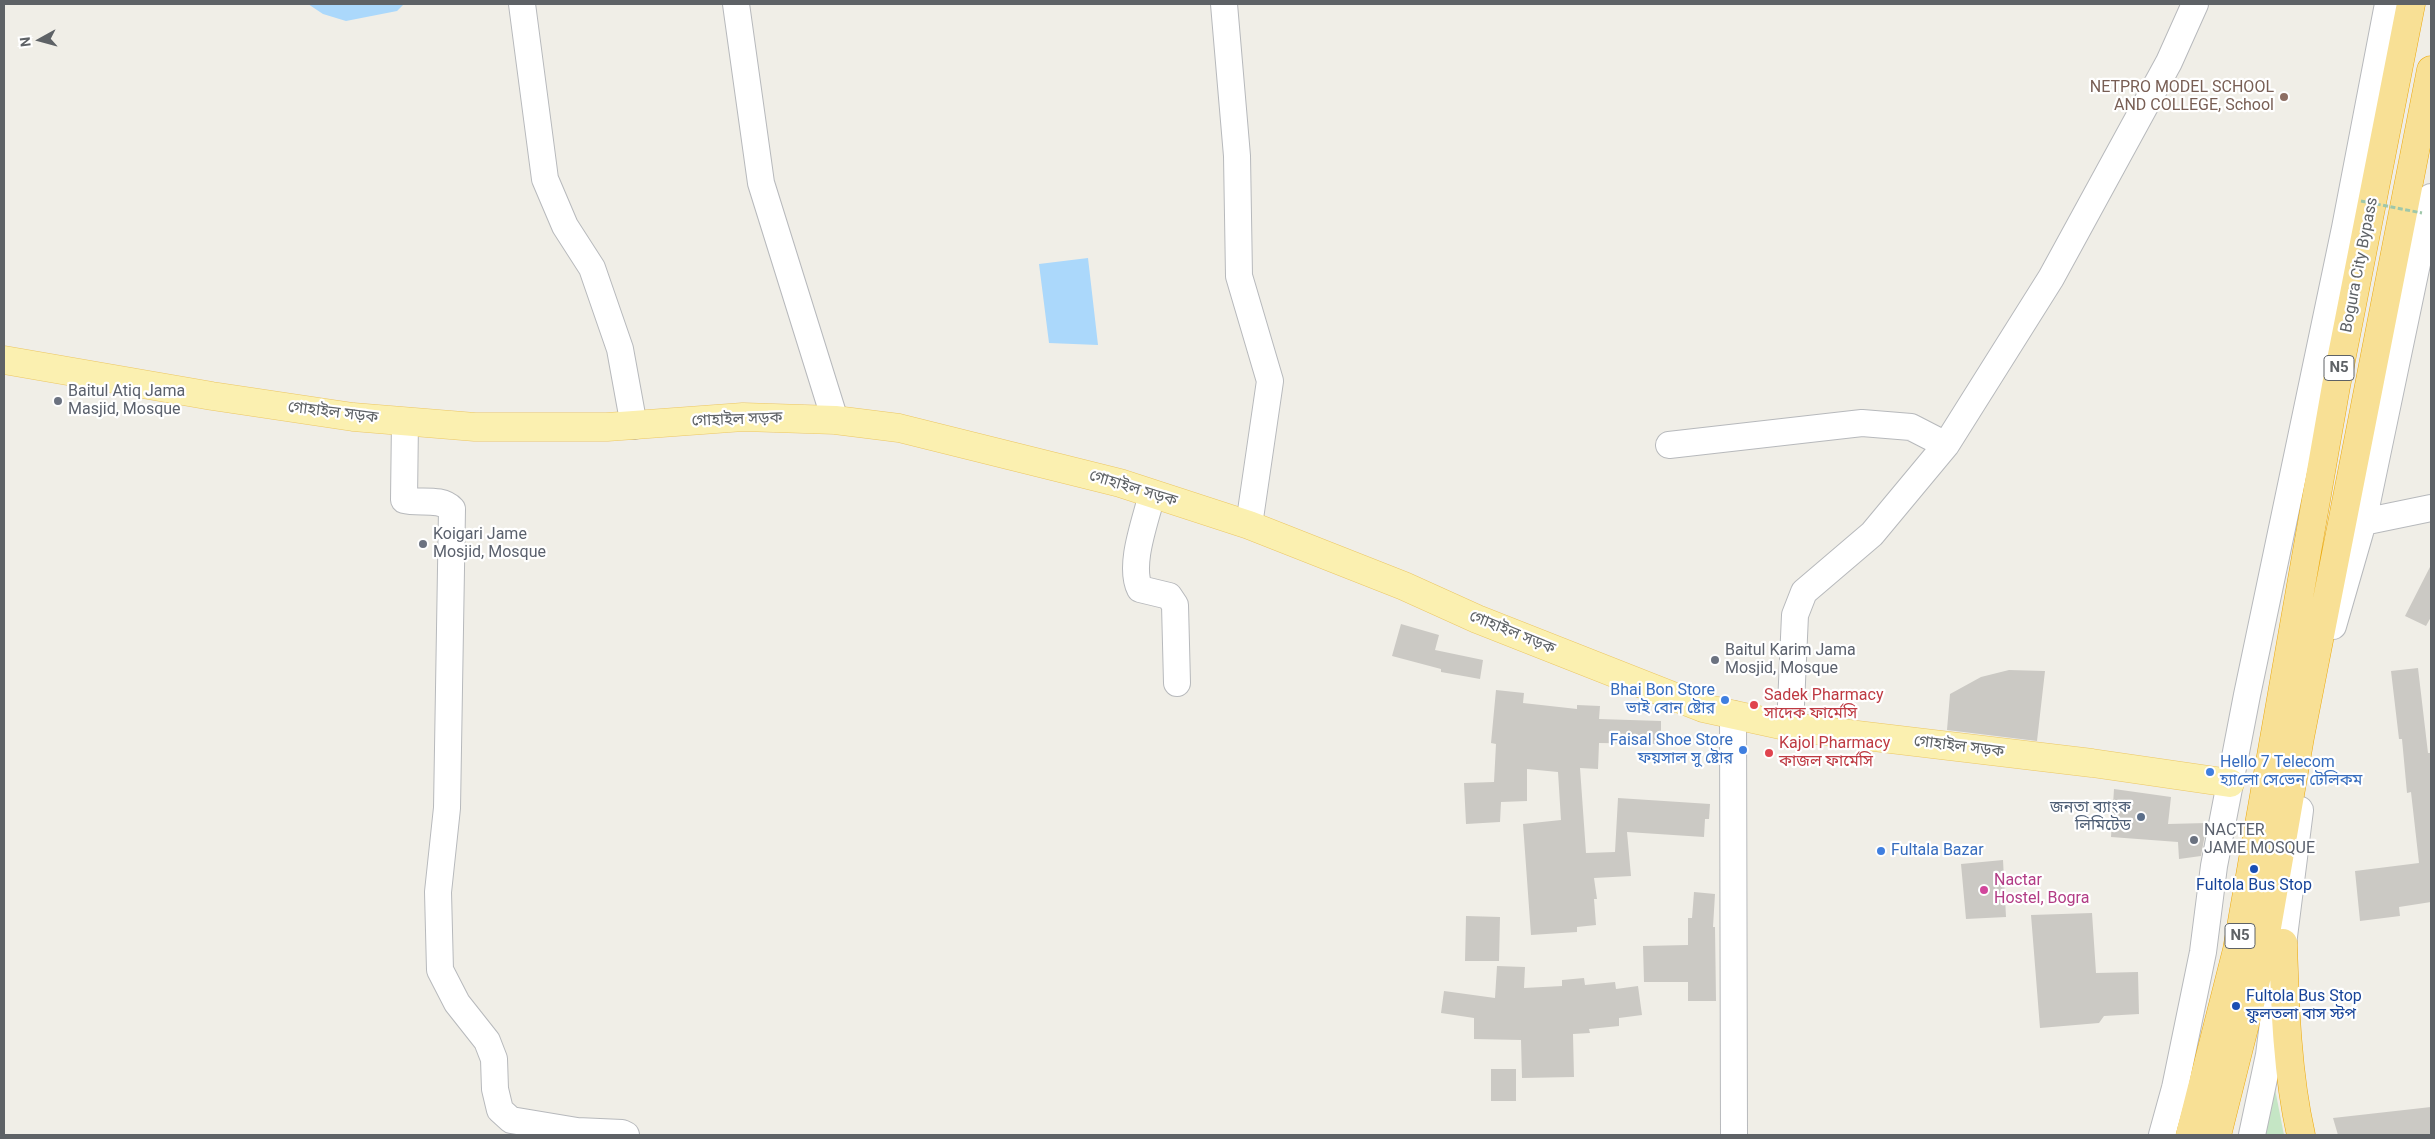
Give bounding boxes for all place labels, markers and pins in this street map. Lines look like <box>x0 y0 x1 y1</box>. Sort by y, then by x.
place label: NETPRO MODEL SCHOOL AND COLLEGE, School <box>2090 78 2274 116</box>
marker: NETPRO MODEL SCHOOL AND COLLEGE, School <box>2278 91 2290 103</box>
place label: Baitul Atiq Jama Masjid, Mosque <box>68 382 185 420</box>
marker: Baitul Atiq Jama Masjid, Mosque <box>52 395 64 407</box>
place label: Koigari Jame Mosjid, Mosque <box>433 525 546 563</box>
marker: Koigari Jame Mosjid, Mosque <box>417 538 429 550</box>
place label: Baitul Karim Jama Mosjid, Mosque <box>1725 641 1856 679</box>
marker: Baitul Karim Jama Mosjid, Mosque <box>1709 654 1721 666</box>
place label: Bhai Bon Store ভাই বোন ষ্টোর <box>1610 681 1715 719</box>
place label: Sadek Pharmacy সাদেক ফার্মেসি <box>1764 686 1884 724</box>
marker: Bhai Bon Store ভাই বোন ষ্টোর <box>1719 694 1731 706</box>
marker: Sadek Pharmacy সাদেক ফার্মেসি <box>1748 699 1760 711</box>
place label: Faisal Shoe Store ফয়সাল সু ষ্টোর <box>1610 731 1733 769</box>
place label: Kajol Pharmacy কাজল ফার্মেসি <box>1779 734 1890 772</box>
marker: Faisal Shoe Store ফয়সাল সু ষ্টোর <box>1737 744 1749 756</box>
marker: Kajol Pharmacy কাজল ফার্মেসি <box>1763 747 1775 759</box>
place label: Hello 7 Telecom হ্যা‌লো সে‌ভেন টে‌লিকম <box>2220 753 2362 791</box>
marker: Hello 7 Telecom হ্যা‌লো সে‌ভেন টে‌লিকম <box>2204 766 2216 778</box>
place label: জনতা ব্যাংক লিমিটেড <box>2050 798 2131 836</box>
marker: জনতা ব্যাংক লিমিটেড <box>2135 811 2147 823</box>
place label: NACTER JAME MOSQUE <box>2204 821 2315 859</box>
marker: NACTER JAME MOSQUE <box>2188 834 2200 846</box>
place label: Fultala Bazar <box>1891 841 1984 861</box>
marker: Fultala Bazar <box>1875 845 1887 857</box>
marker: Fultola Bus Stop <box>2248 863 2260 875</box>
place label: Nactar Hostel, Bogra <box>1994 871 2089 909</box>
place label: Fultola Bus Stop <box>2196 876 2312 896</box>
marker: Nactar Hostel, Bogra <box>1978 884 1990 896</box>
place label: Fultola Bus Stop ফুলতলা বাস স্টপ <box>2246 987 2362 1025</box>
marker: Fultola Bus Stop ফুলতলা বাস স্টপ <box>2230 1000 2242 1012</box>

